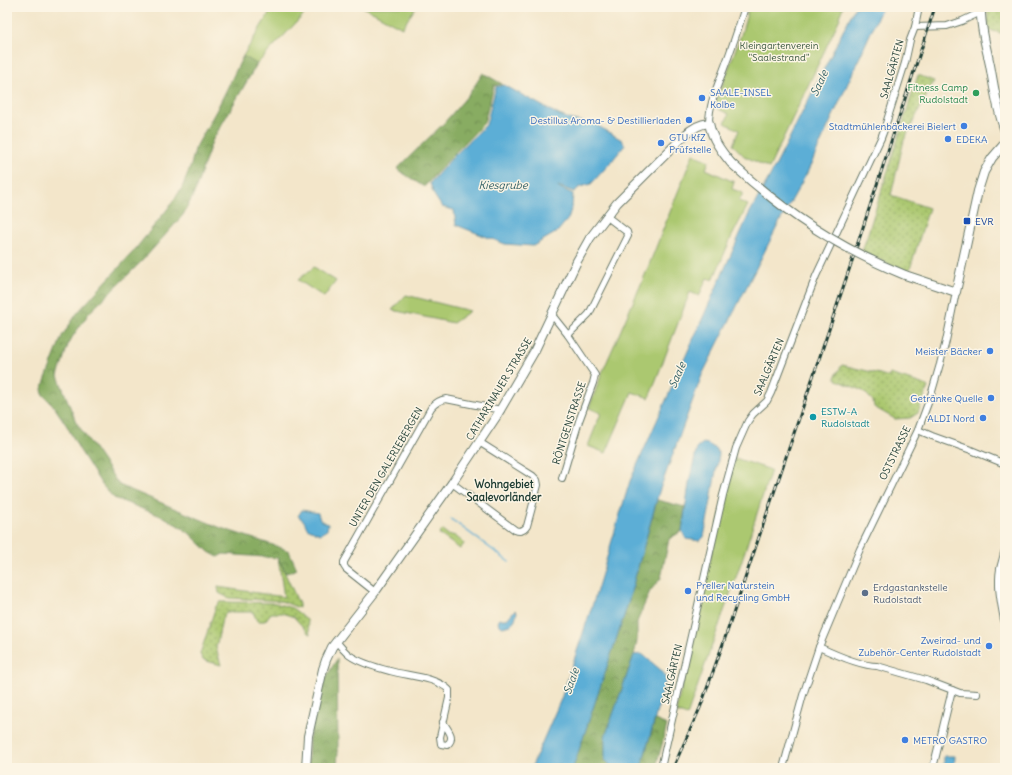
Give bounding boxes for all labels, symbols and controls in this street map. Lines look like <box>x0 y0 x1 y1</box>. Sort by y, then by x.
street label: SAALGÄRTEN <box>877 38 907 100</box>
park label: Kleingartenverein "Saalestrand" <box>739 39 819 64</box>
water label: Saale <box>807 67 832 98</box>
place label: Fitness Camp Rudolstadt <box>907 81 969 106</box>
place label: SAALE-INSEL Kolbe <box>710 86 772 111</box>
marker: Fitness Camp Rudolstadt <box>971 88 981 98</box>
marker: SAALE-INSEL Kolbe <box>697 93 707 103</box>
place label: Destillus Aroma- & Destillierladen <box>530 114 681 127</box>
marker: Destillus Aroma- & Destillierladen <box>684 115 694 125</box>
place label: Stadtmühlenbäckerei Bielert <box>829 120 957 133</box>
marker: Stadtmühlenbäckerei Bielert <box>959 121 969 131</box>
place label: GTU KfZ Prüfstelle <box>669 131 711 156</box>
place label: EDEKA <box>956 133 988 146</box>
marker: EDEKA <box>943 134 953 144</box>
marker: GTU KfZ Prüfstelle <box>656 138 666 148</box>
water label: Kiesgrube <box>478 178 529 192</box>
place label: EVR <box>975 215 994 228</box>
marker: EVR <box>962 216 972 226</box>
street label: CATHARINAUER STRASSE <box>463 335 535 443</box>
street label: SAALGÄRTEN <box>751 336 787 398</box>
place label: Meister Bäcker <box>915 345 982 358</box>
marker: Meister Bäcker <box>985 346 995 356</box>
water label: Saale <box>665 359 689 390</box>
street label: RÖNTGENSTRASSE <box>549 380 589 466</box>
place label: Getränke Quelle <box>910 392 983 405</box>
marker: Getränke Quelle <box>986 393 996 403</box>
street label: UNTER DEN GALERIEBERGEN <box>346 405 426 529</box>
place label: ESTW-A Rudolstadt <box>821 405 870 430</box>
marker: ESTW-A Rudolstadt <box>808 412 818 422</box>
place label: ALDI Nord <box>927 412 975 425</box>
marker: ALDI Nord <box>978 413 988 423</box>
street label: OSTSTRASSE <box>876 423 914 482</box>
district label: Wohngebiet Saalevorländer <box>467 477 542 504</box>
place label: Preller Naturstein und Recycling GmbH <box>696 579 790 604</box>
place label: Erdgastankstelle Rudolstadt <box>873 581 948 606</box>
marker: Preller Naturstein und Recycling GmbH <box>683 586 693 596</box>
marker: Erdgastankstelle Rudolstadt <box>860 588 870 598</box>
place label: Zweirad- und Zubehör-Center Rudolstadt <box>858 634 982 659</box>
marker: Zweirad- und Zubehör-Center Rudolstadt <box>984 641 994 651</box>
street label: SAALGÄRTEN <box>659 643 685 705</box>
water label: Saale <box>560 665 582 696</box>
place label: METRO GASTRO <box>913 734 987 747</box>
marker: METRO GASTRO <box>900 735 910 745</box>

